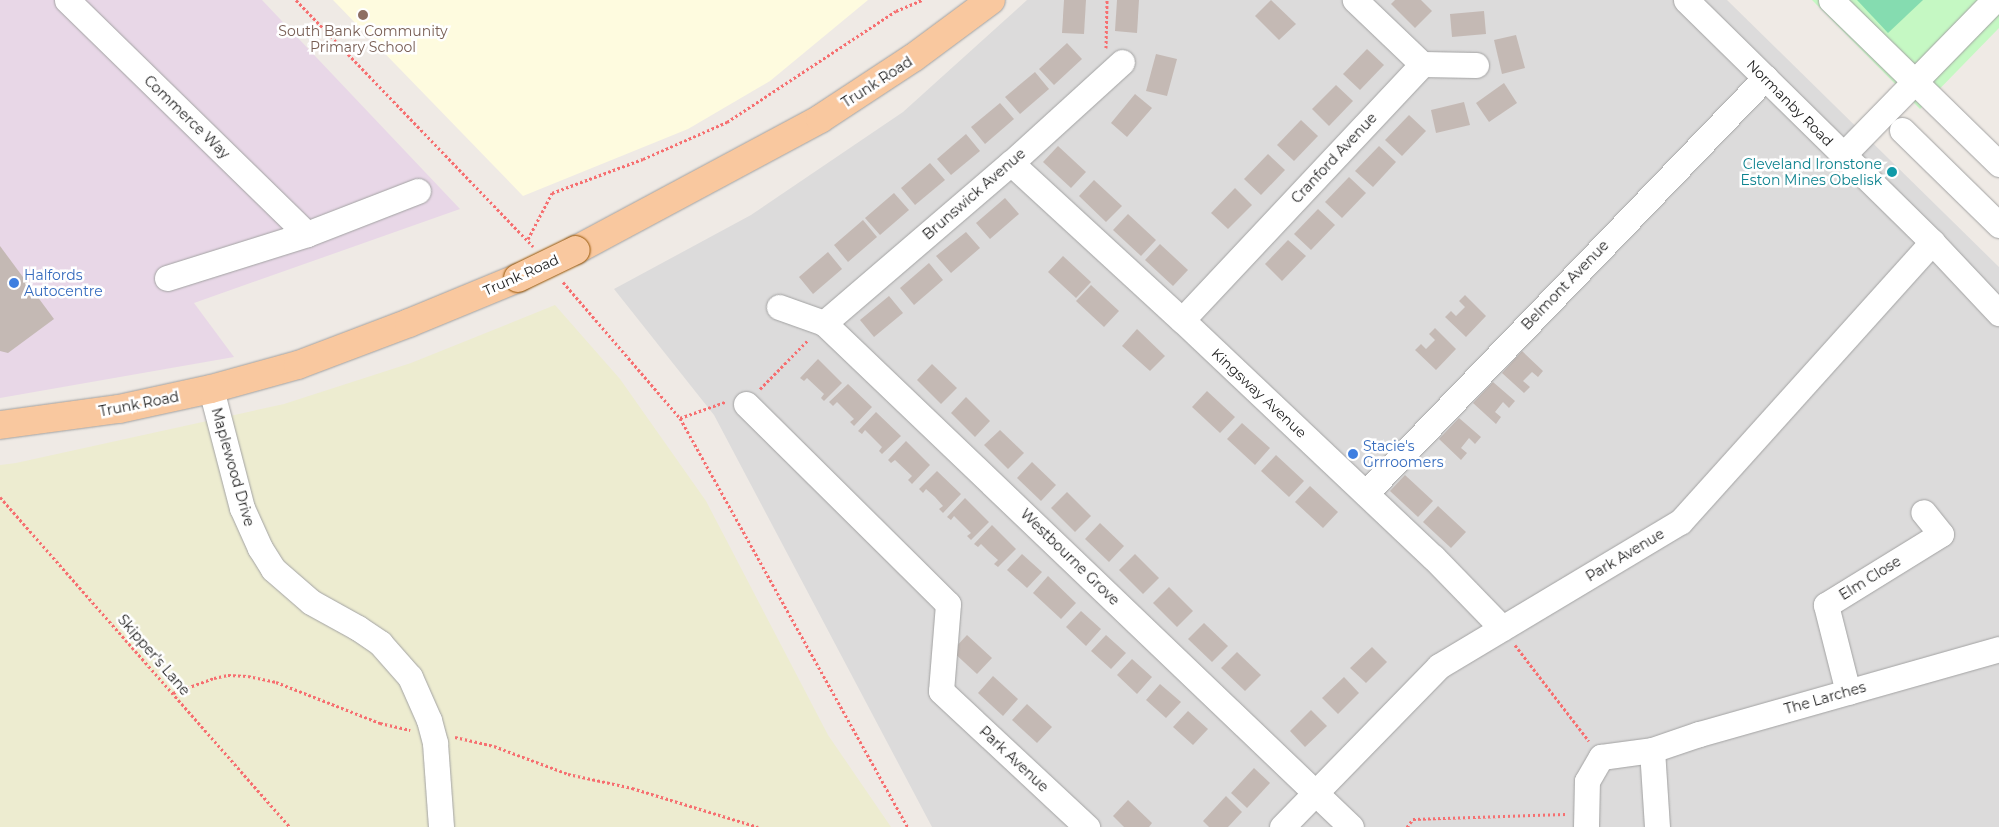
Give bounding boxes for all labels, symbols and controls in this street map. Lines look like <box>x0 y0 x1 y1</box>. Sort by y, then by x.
marker: South Bank Community Primary School <box>357 9 369 21</box>
place label: South Bank Community Primary School <box>278 23 448 56</box>
street label: Trunk Road <box>838 53 916 111</box>
street label: Normanby Road <box>1743 56 1837 150</box>
street label: Commerce Way <box>141 72 233 162</box>
street label: Cranford Avenue <box>1288 109 1380 207</box>
street label: Brunswick Avenue <box>919 145 1029 243</box>
place label: Cleveland Ironstone Eston Mines Obelisk <box>1741 156 1882 188</box>
marker: Cleveland Ironstone Eston Mines Obelisk <box>1886 166 1898 178</box>
street label: Belmont Avenue <box>1518 237 1612 333</box>
street label: Trunk Road <box>481 251 561 299</box>
place label: Halfords Autocentre <box>24 267 103 300</box>
marker: Halfords Autocentre <box>8 277 20 289</box>
street label: Kingsway Avenue <box>1208 345 1310 441</box>
street label: Trunk Road <box>98 388 180 420</box>
street label: Maplewood Drive <box>208 406 258 528</box>
place label: Stacie's Grrroomers <box>1363 438 1444 471</box>
marker: Stacie's Grrroomers <box>1347 448 1359 460</box>
street label: Westbourne Grove <box>1017 505 1123 609</box>
street label: Park Avenue <box>1583 525 1667 585</box>
street label: Elm Close <box>1836 552 1904 604</box>
street label: Skipper's Lane <box>114 611 194 699</box>
street label: The Larches <box>1782 678 1868 718</box>
street label: Park Avenue <box>976 723 1052 795</box>

